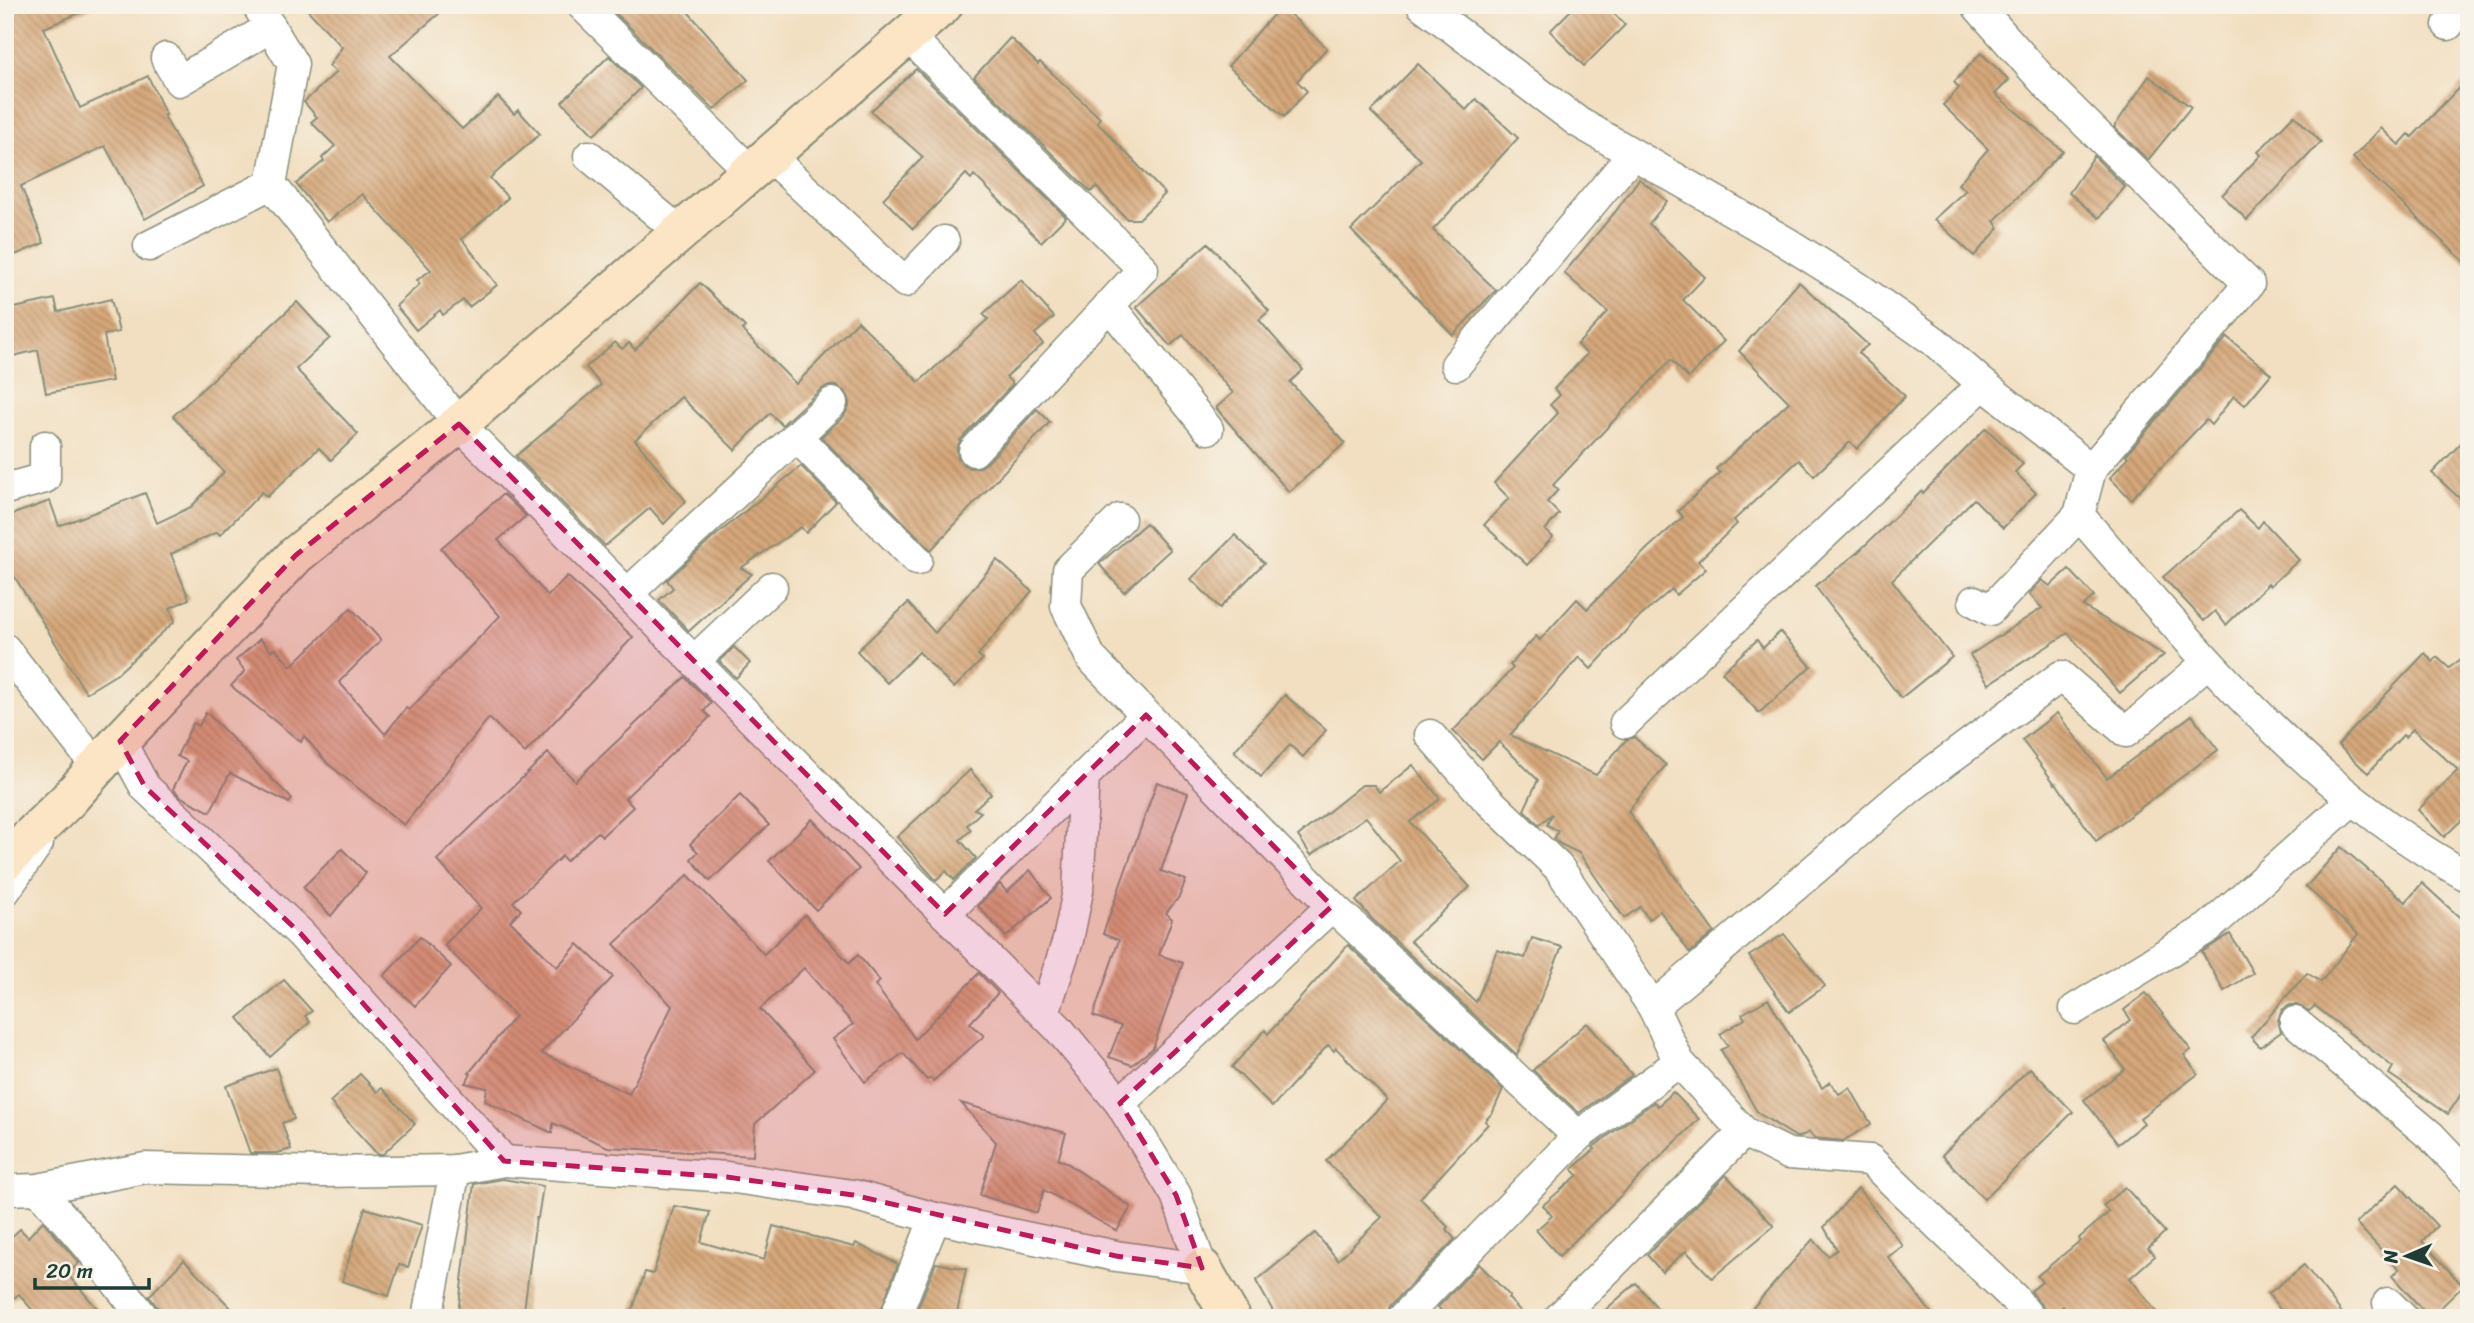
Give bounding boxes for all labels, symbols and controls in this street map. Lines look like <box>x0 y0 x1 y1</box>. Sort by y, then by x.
north arrow <box>2372 1222 2442 1292</box>
scale bar <box>35 1246 149 1290</box>
text: N <box>2374 1249 2407 1265</box>
text: 20 m <box>46 1252 93 1290</box>

